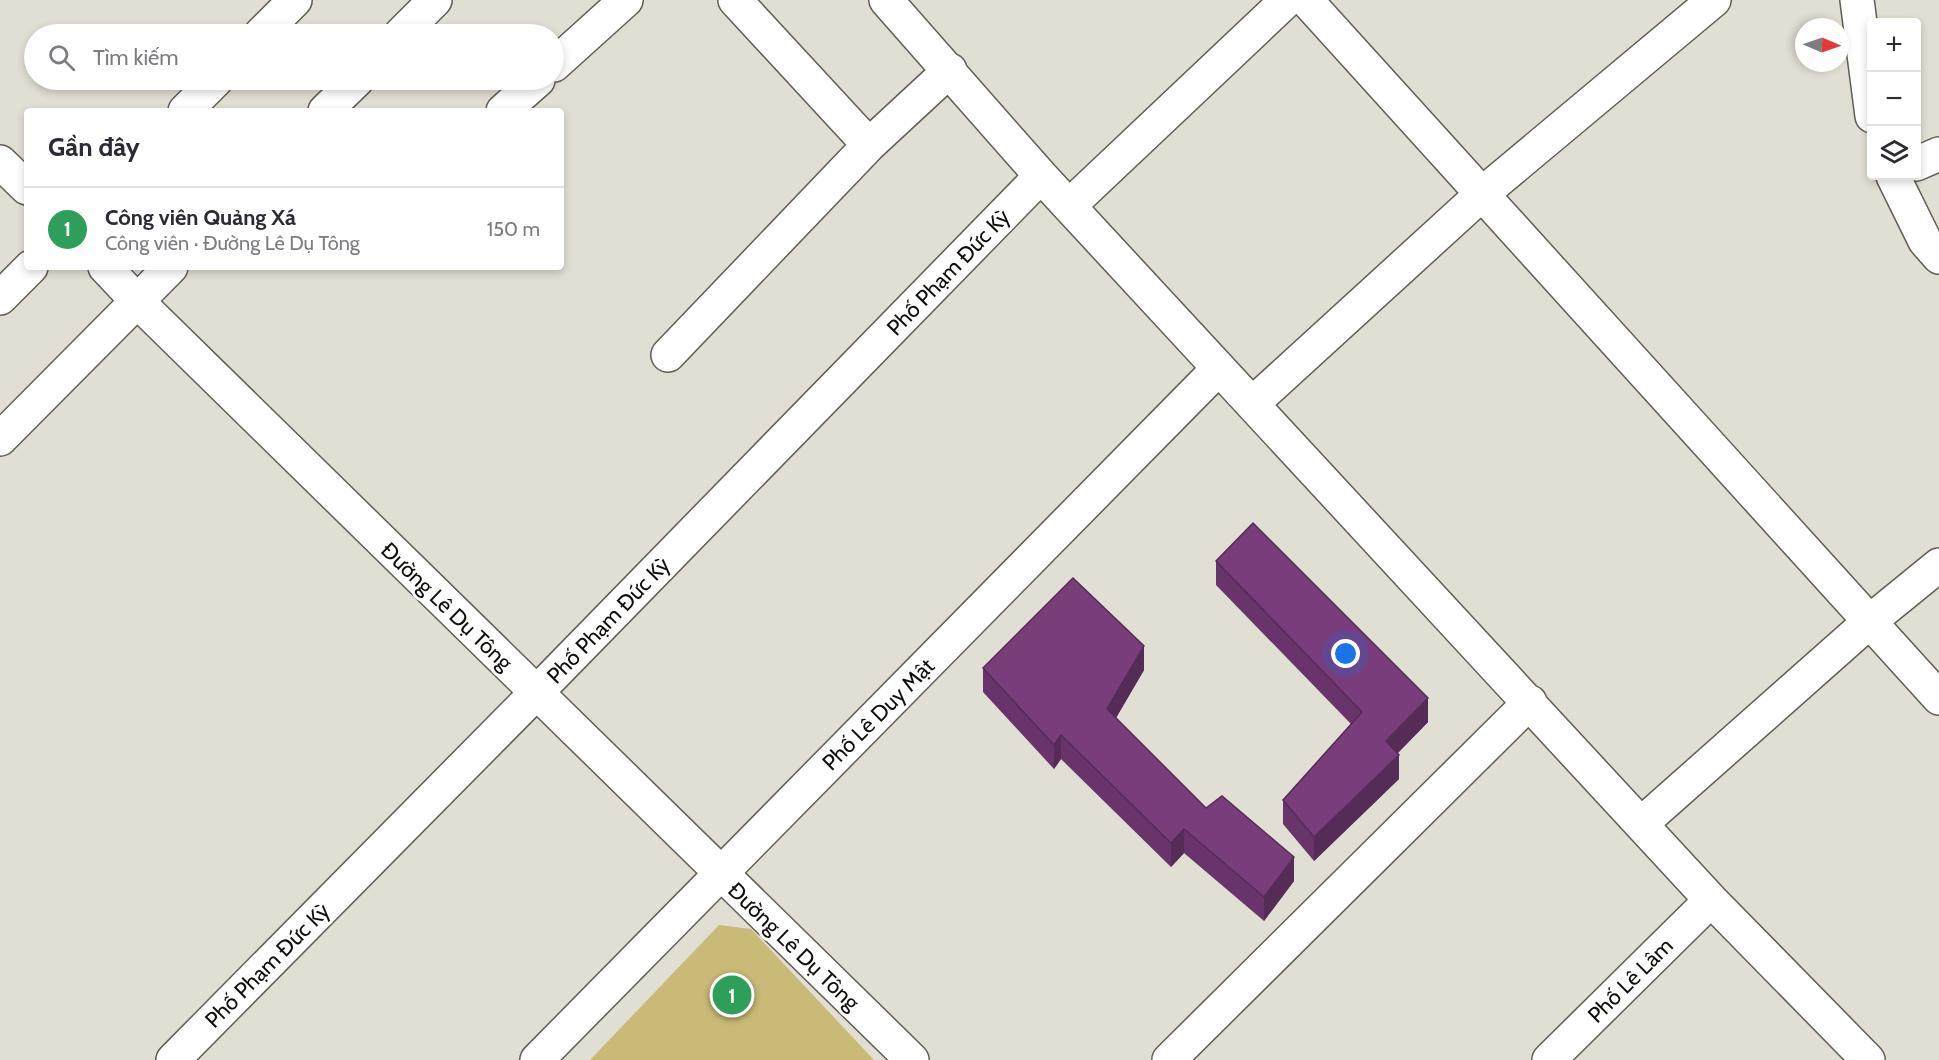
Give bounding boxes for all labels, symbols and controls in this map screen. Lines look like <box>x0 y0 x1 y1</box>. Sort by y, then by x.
north arrow <box>1795 18 1849 72</box>
map controls <box>1867 18 1921 180</box>
button: + <box>1867 18 1921 72</box>
search box <box>24 24 564 90</box>
icon: search <box>45 41 78 74</box>
text: Tìm kiếm <box>93 44 179 71</box>
button: − <box>1867 72 1921 126</box>
button: layers <box>1867 126 1921 180</box>
text: Gần đây <box>48 131 140 163</box>
street label: Phố Phạm Đức Kỳ <box>881 203 1016 341</box>
text: Công viên Quảng Xá <box>105 204 296 231</box>
text: 1 <box>64 217 71 241</box>
text: 150 m <box>487 217 540 241</box>
text: Công viên · Đường Lê Dụ Tông <box>105 231 360 255</box>
street label: Đường Lê Dụ Tông <box>375 537 519 677</box>
street label: Phố Phạm Đức Kỳ <box>541 551 676 689</box>
your location <box>1331 639 1360 668</box>
street label: Phố Lê Duy Mật <box>817 652 940 776</box>
street label: Đường Lê Dụ Tông <box>722 877 866 1017</box>
street label: Phố Phạm Đức Kỳ <box>199 897 335 1033</box>
street label: Phố Lê Lâm <box>1582 932 1679 1029</box>
pin: 1 <box>712 972 752 1018</box>

